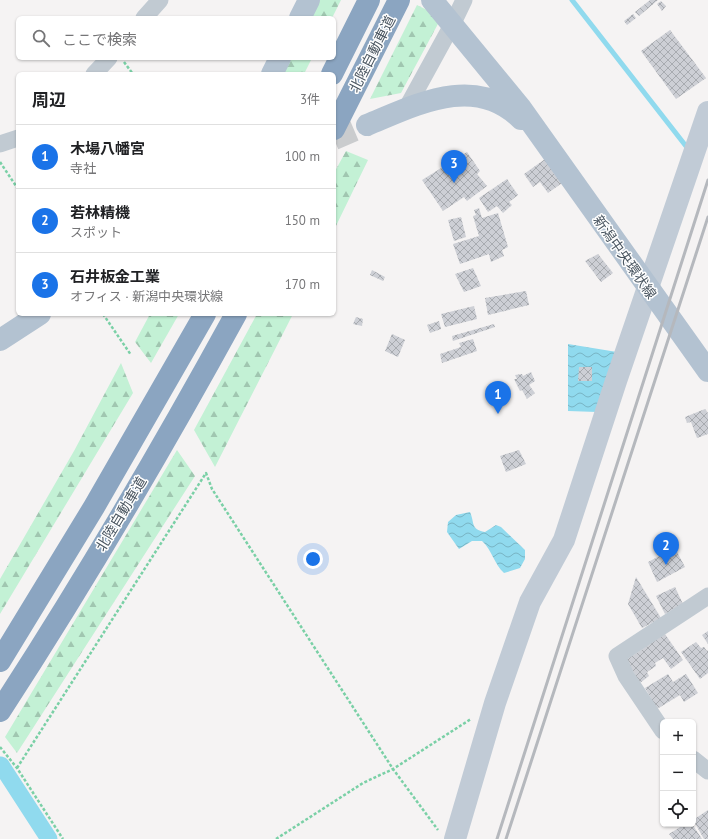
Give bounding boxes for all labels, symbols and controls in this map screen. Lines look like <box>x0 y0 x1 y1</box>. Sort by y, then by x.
street label: 北陸自動車道 <box>345 12 399 96</box>
search box <box>16 16 336 60</box>
icon: search <box>30 27 52 49</box>
text: ここで検索 <box>62 30 137 49</box>
text: 周辺 <box>32 89 66 111</box>
text: 3件 <box>300 91 320 108</box>
text: 木場八幡宮 <box>70 139 145 158</box>
text: 1 <box>41 148 49 165</box>
text: 100 m <box>285 148 320 165</box>
pin: 3 <box>441 150 467 183</box>
text: 寺社 <box>70 160 96 177</box>
text: 若林精機 <box>70 203 130 222</box>
text: 2 <box>41 212 49 229</box>
text: 150 m <box>285 212 320 229</box>
street label: 新潟中央環状線 <box>590 212 660 302</box>
text: スポット <box>70 224 122 241</box>
text: 石井板金工業 <box>70 267 160 286</box>
text: 3 <box>41 276 49 293</box>
text: 170 m <box>285 276 320 293</box>
text: オフィス · 新潟中央環状線 <box>70 288 223 305</box>
pin: 1 <box>485 381 511 414</box>
street label: 北陸自動車道 <box>92 473 150 555</box>
pin: 2 <box>653 532 679 565</box>
your location <box>303 549 323 569</box>
map controls <box>660 719 696 827</box>
button: + <box>660 719 696 755</box>
button: − <box>660 755 696 791</box>
button: locate <box>660 791 696 827</box>

